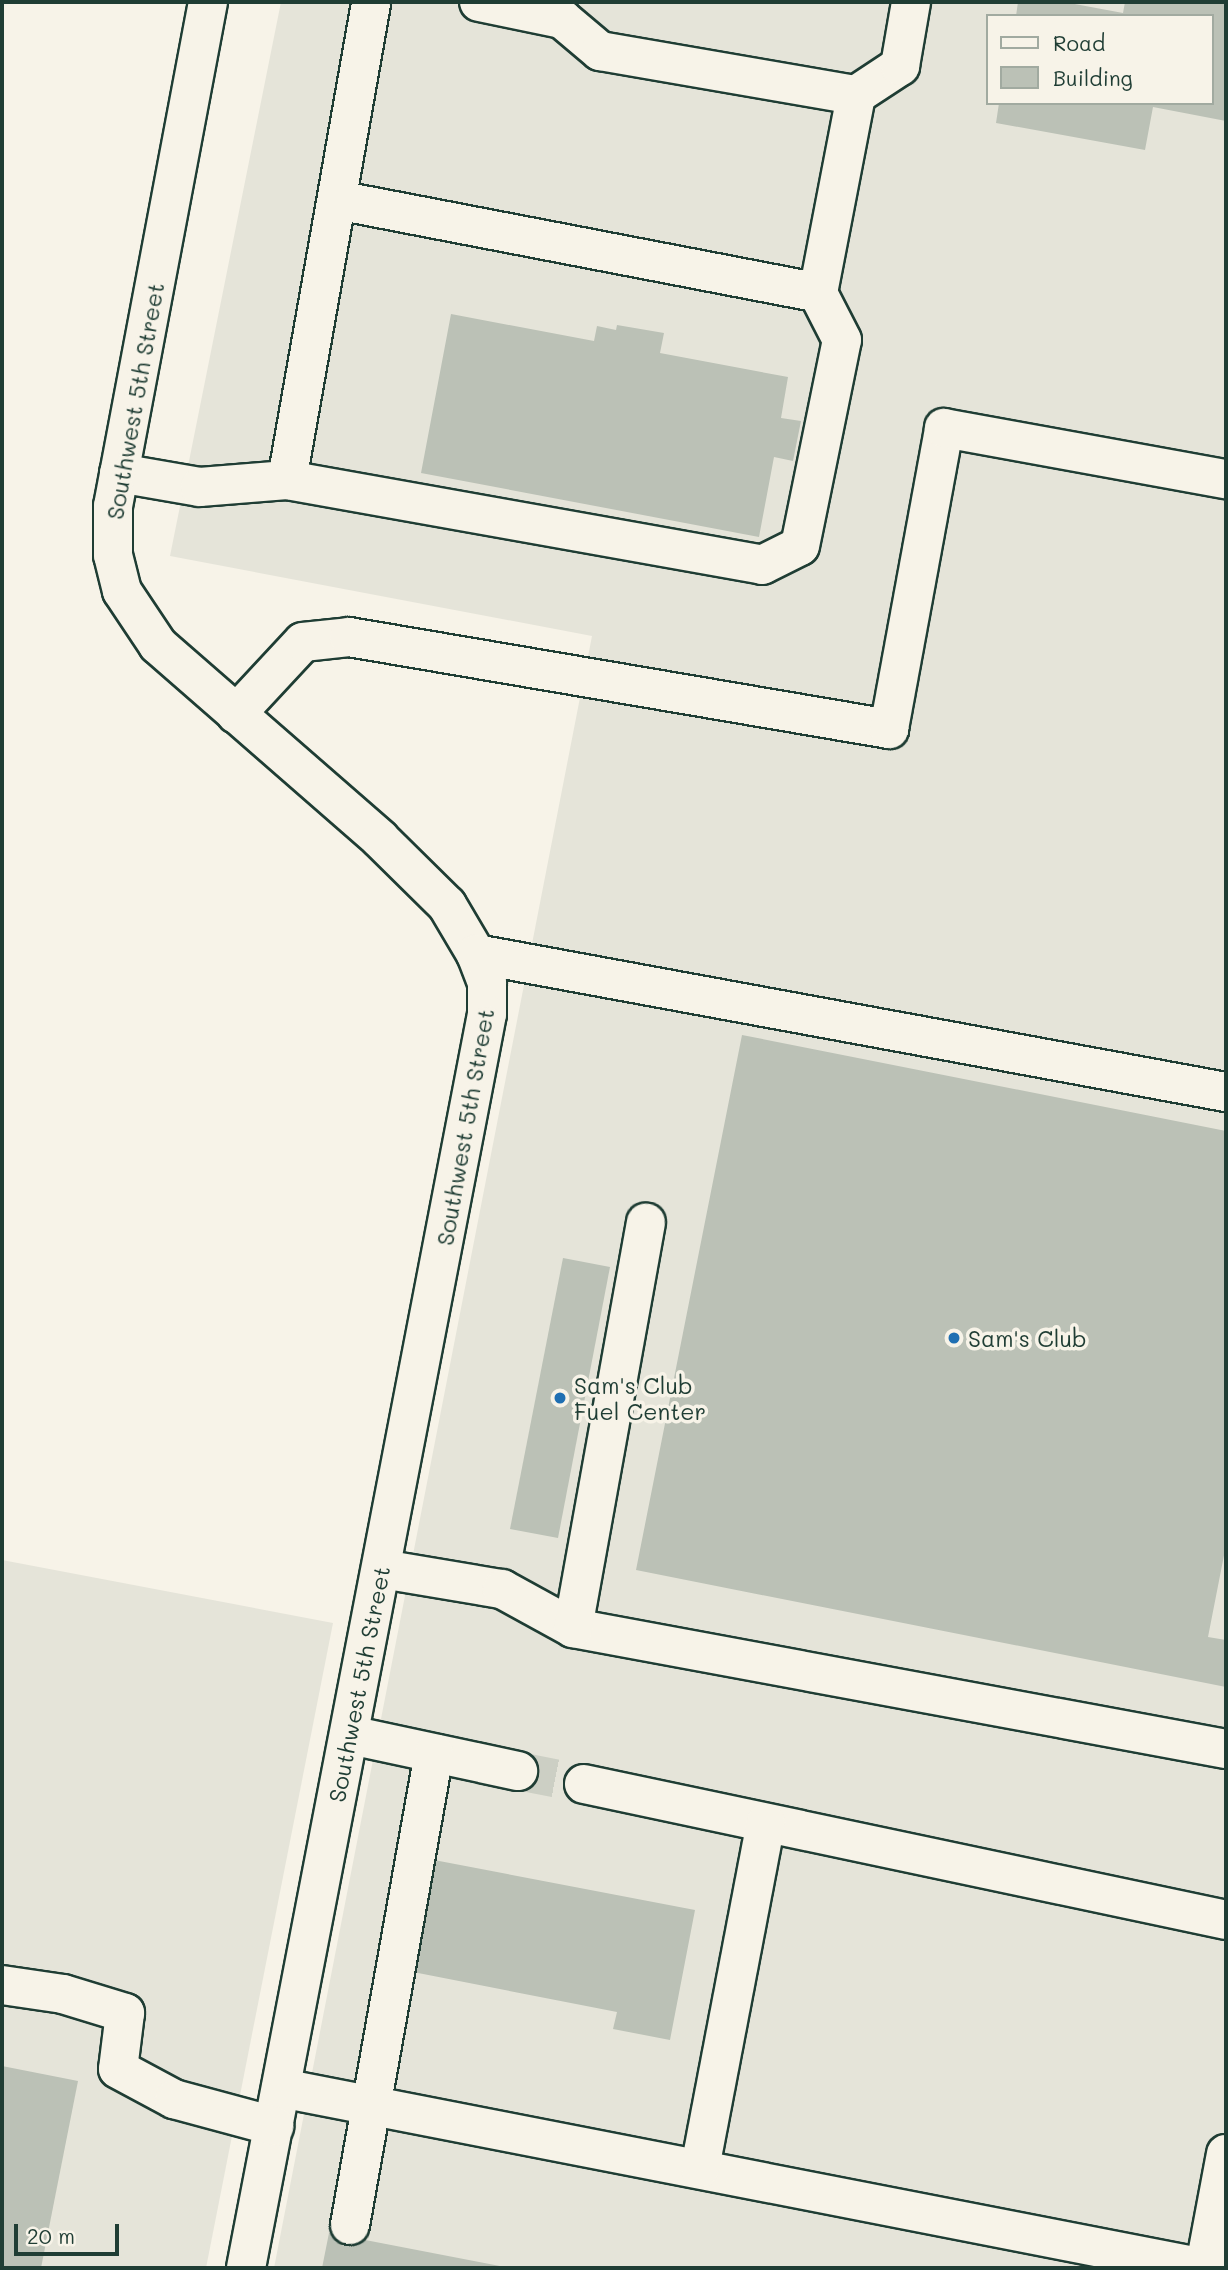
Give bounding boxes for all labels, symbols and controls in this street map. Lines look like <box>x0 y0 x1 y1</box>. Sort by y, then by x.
legend <box>986 14 1214 105</box>
text: Road <box>1053 29 1105 56</box>
text: Building <box>1053 64 1133 91</box>
street label: Southwest 5th Street <box>101 280 169 522</box>
street label: Southwest 5th Street <box>431 1006 499 1248</box>
place label: Sam's Club <box>968 1324 1087 1352</box>
marker: Sam's Club <box>946 1330 962 1346</box>
place label: Sam's Club Fuel Center <box>574 1371 706 1425</box>
marker: Sam's Club Fuel Center <box>552 1390 568 1406</box>
street label: Southwest 5th Street <box>323 1564 395 1804</box>
scale bar <box>18 2210 122 2254</box>
text: 20 m <box>27 2222 75 2249</box>

